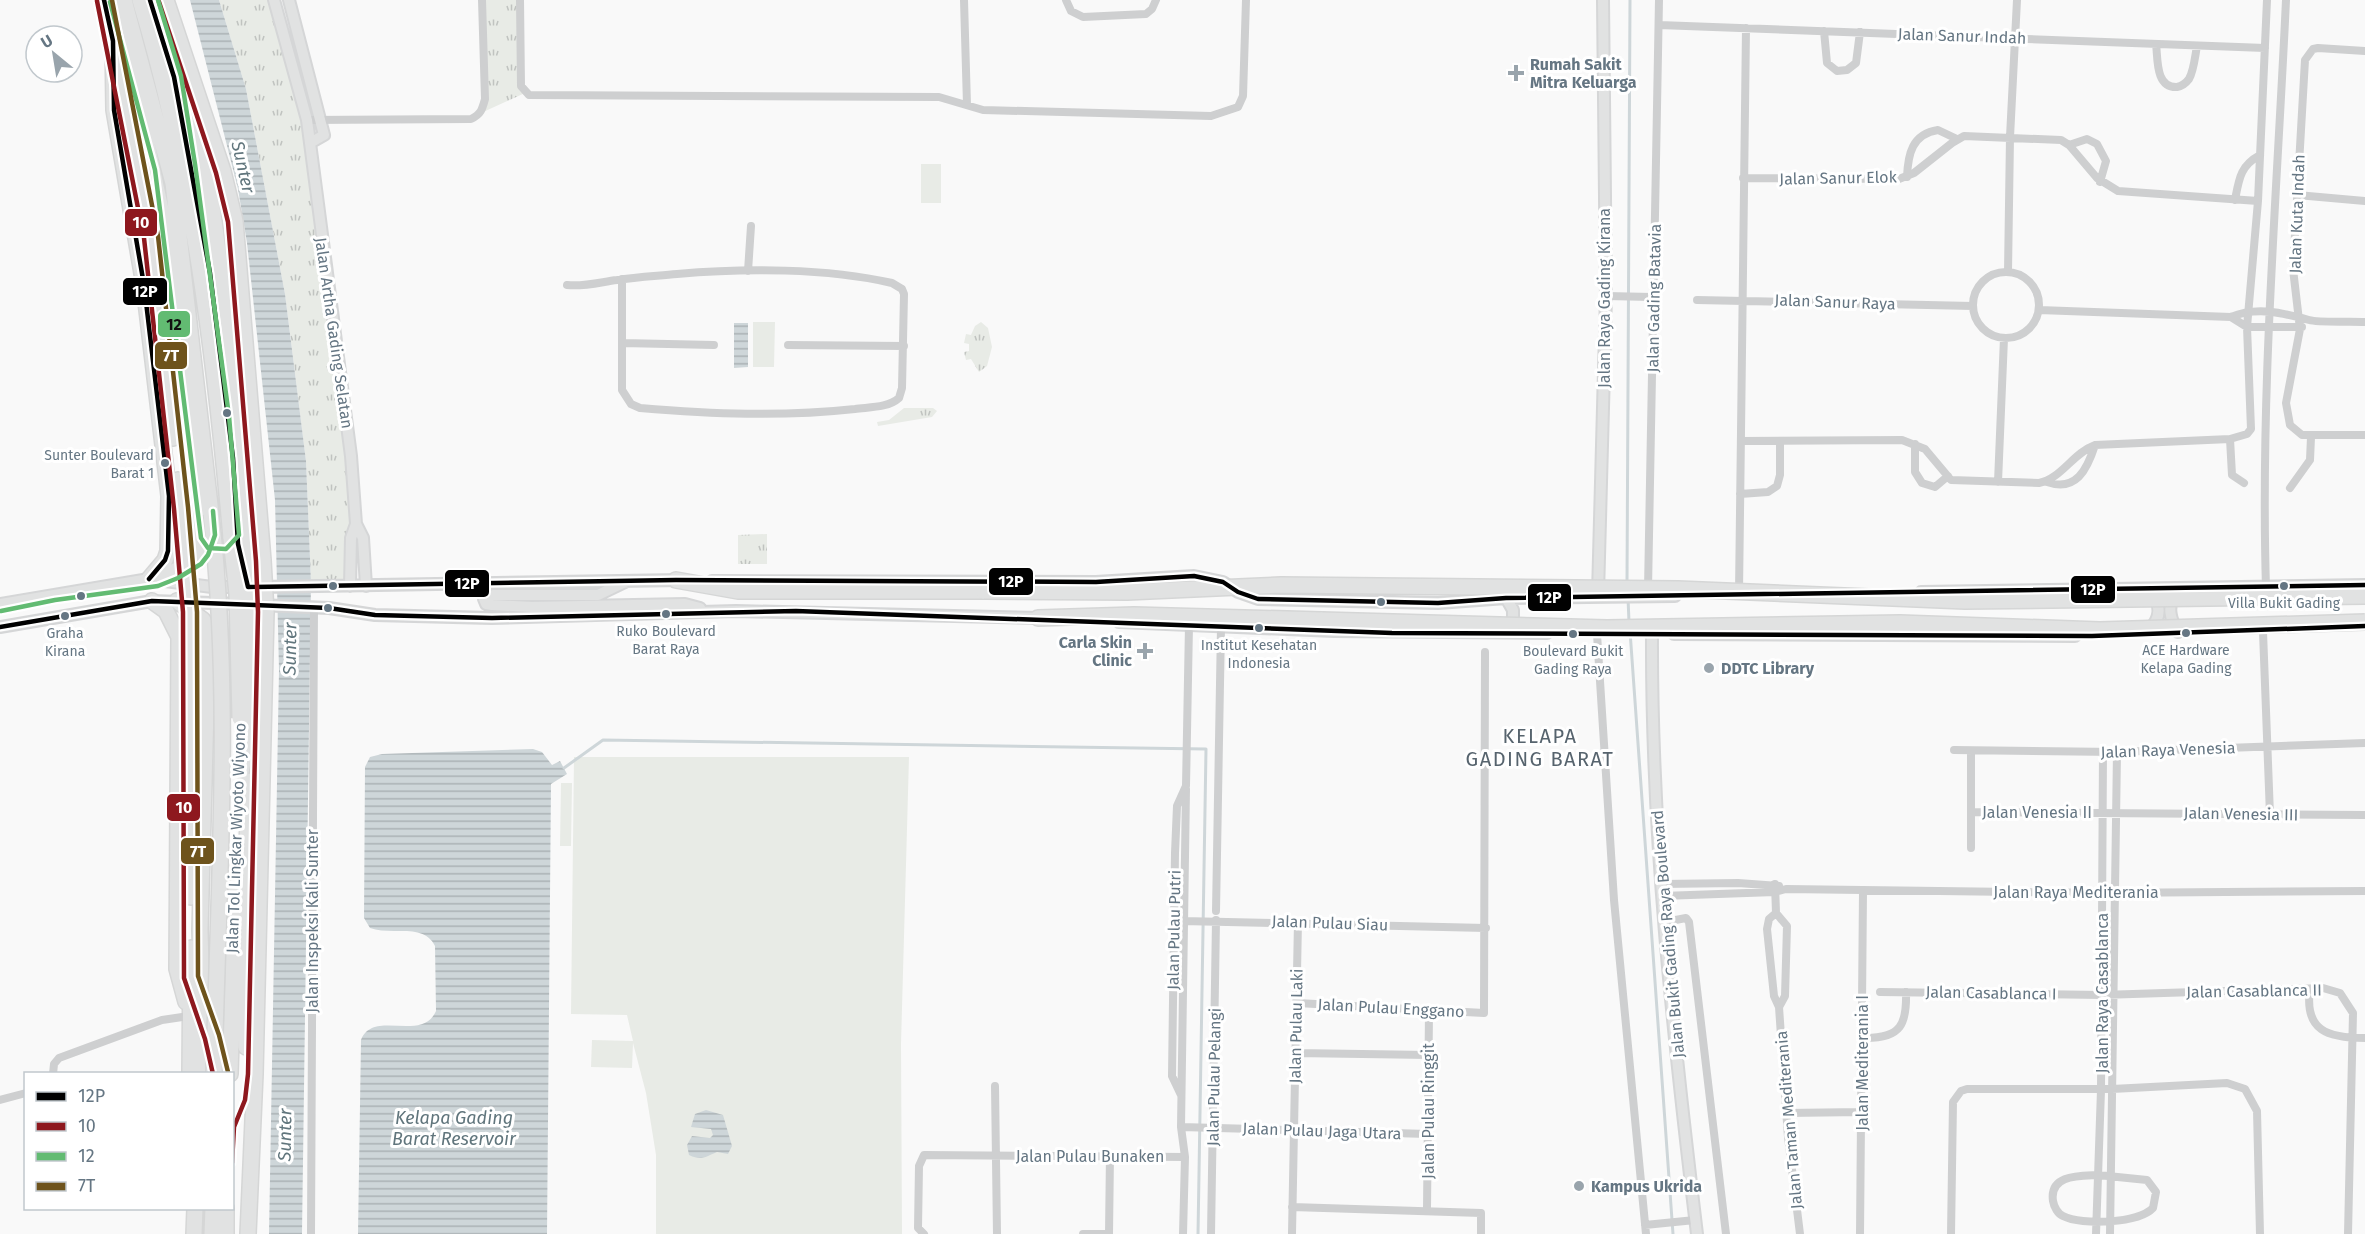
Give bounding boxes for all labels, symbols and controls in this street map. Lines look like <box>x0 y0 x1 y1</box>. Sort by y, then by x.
north arrow <box>24 24 84 84</box>
street label: Jalan Sanur Indah <box>1897 24 2027 48</box>
text: U <box>37 31 56 52</box>
place label: Rumah Sakit Mitra Keluarga <box>1530 55 1637 92</box>
marker: Rumah Sakit Mitra Keluarga <box>1507 64 1525 82</box>
water label: Sunter <box>226 138 260 196</box>
street label: Jalan Kuta Indah <box>2285 154 2309 274</box>
street label: Jalan Sanur Elok <box>1779 167 1898 189</box>
line badge: 10 <box>124 208 158 237</box>
street label: Jalan Raya Gading Kirana <box>1595 208 1614 388</box>
text: 10 <box>133 213 149 232</box>
street label: Jalan Gading Batavia <box>1643 223 1665 373</box>
street label: Jalan Artha Gading Selatan <box>311 236 357 430</box>
line badge: 12P <box>122 277 168 306</box>
text: 12P <box>132 282 158 301</box>
street label: Jalan Sanur Raya <box>1774 290 1896 314</box>
line badge: 12 <box>157 310 191 338</box>
text: 12 <box>166 315 182 334</box>
line badge: 7T <box>154 341 188 370</box>
text: 7T <box>163 346 179 365</box>
unlabelled marker <box>221 407 233 419</box>
place label: Sunter Boulevard Barat 1 <box>44 447 154 482</box>
marker: Sunter Boulevard Barat 1 <box>159 457 171 469</box>
line badge: 12P <box>988 567 1034 596</box>
line badge: 12P <box>444 569 490 598</box>
text: 12P <box>998 572 1024 591</box>
text: 12P <box>454 574 480 593</box>
line badge: 12P <box>2070 575 2116 604</box>
unlabelled marker <box>327 580 339 592</box>
text: 12P <box>2080 580 2106 599</box>
marker: Villa Bukit Gading <box>2278 580 2290 592</box>
line badge: 12P <box>1527 583 1572 612</box>
text: 12P <box>1536 588 1562 607</box>
unlabelled marker <box>75 590 87 602</box>
place label: Villa Bukit Gading <box>2228 595 2341 612</box>
unlabelled marker <box>1375 596 1387 608</box>
unlabelled marker <box>322 602 334 614</box>
marker: Ruko Boulevard Barat Raya <box>660 608 672 620</box>
marker: Graha Kirana <box>59 610 71 622</box>
water label: Sunter <box>279 621 301 677</box>
marker: Institut Kesehatan Indonesia <box>1253 622 1265 634</box>
place label: Ruko Boulevard Barat Raya <box>616 623 716 658</box>
place label: Graha Kirana <box>45 625 85 660</box>
marker: ACE Hardware Kelapa Gading <box>2180 627 2192 639</box>
marker: Boulevard Bukit Gading Raya <box>1567 628 1579 640</box>
place label: Carla Skin Clinic <box>1059 633 1132 670</box>
place label: Institut Kesehatan Indonesia <box>1201 637 1317 672</box>
marker: Carla Skin Clinic <box>1136 642 1154 660</box>
place label: ACE Hardware Kelapa Gading <box>2140 642 2232 677</box>
place label: Boulevard Bukit Gading Raya <box>1523 643 1624 678</box>
place label: DDTC Library <box>1721 659 1815 678</box>
marker: DDTC Library <box>1702 661 1716 675</box>
street label: Jalan Tol Lingkar Wiyoto Wiyono <box>222 722 250 954</box>
district label: KELAPA GADING BARAT <box>1466 724 1614 771</box>
street label: Jalan Raya Venesia <box>2100 738 2236 762</box>
line badge: 10 <box>166 793 201 822</box>
text: 10 <box>176 798 192 817</box>
street label: Jalan Venesia II <box>1982 803 2092 822</box>
street label: Jalan Venesia III <box>2183 803 2299 825</box>
street label: Jalan Bukit Gading Raya Boulevard <box>1648 809 1688 1059</box>
street label: Jalan Inspeksi Kali Sunter <box>303 828 322 1013</box>
line badge: 7T <box>180 837 215 865</box>
text: 7T <box>190 842 206 861</box>
street label: Jalan Pulau Putri <box>1163 870 1185 990</box>
street label: Jalan Raya Mediterania <box>1993 883 2159 902</box>
street label: Jalan Pulau Siau <box>1271 911 1389 935</box>
street label: Jalan Raya Casablanca <box>2093 913 2112 1073</box>
street label: Jalan Pulau Laki <box>1286 969 1306 1083</box>
street label: Jalan Casablanca II <box>2186 980 2322 1002</box>
street label: Jalan Casablanca I <box>1925 982 2057 1004</box>
street label: Jalan Pulau Enggano <box>1317 995 1465 1021</box>
street label: Jalan Mediterania I <box>1853 995 1872 1131</box>
street label: Jalan Pulau Pelangi <box>1203 1008 1225 1146</box>
street label: Jalan Taman Mediterania <box>1772 1030 1806 1210</box>
street label: Jalan Pulau Ringgit <box>1419 1043 1438 1179</box>
legend <box>24 1072 234 1210</box>
text: 12P <box>78 1085 105 1107</box>
water label: Sunter <box>274 1107 296 1163</box>
water label: Kelapa Gading Barat Reservoir <box>392 1107 517 1150</box>
text: 10 <box>78 1115 96 1137</box>
street label: Jalan Pulau Jaga Utara <box>1242 1119 1402 1143</box>
text: 12 <box>78 1145 95 1167</box>
street label: Jalan Pulau Bunaken <box>1016 1147 1164 1166</box>
text: 7T <box>78 1175 96 1197</box>
place label: Kampus Ukrida <box>1591 1177 1702 1196</box>
marker: Kampus Ukrida <box>1572 1179 1586 1193</box>

